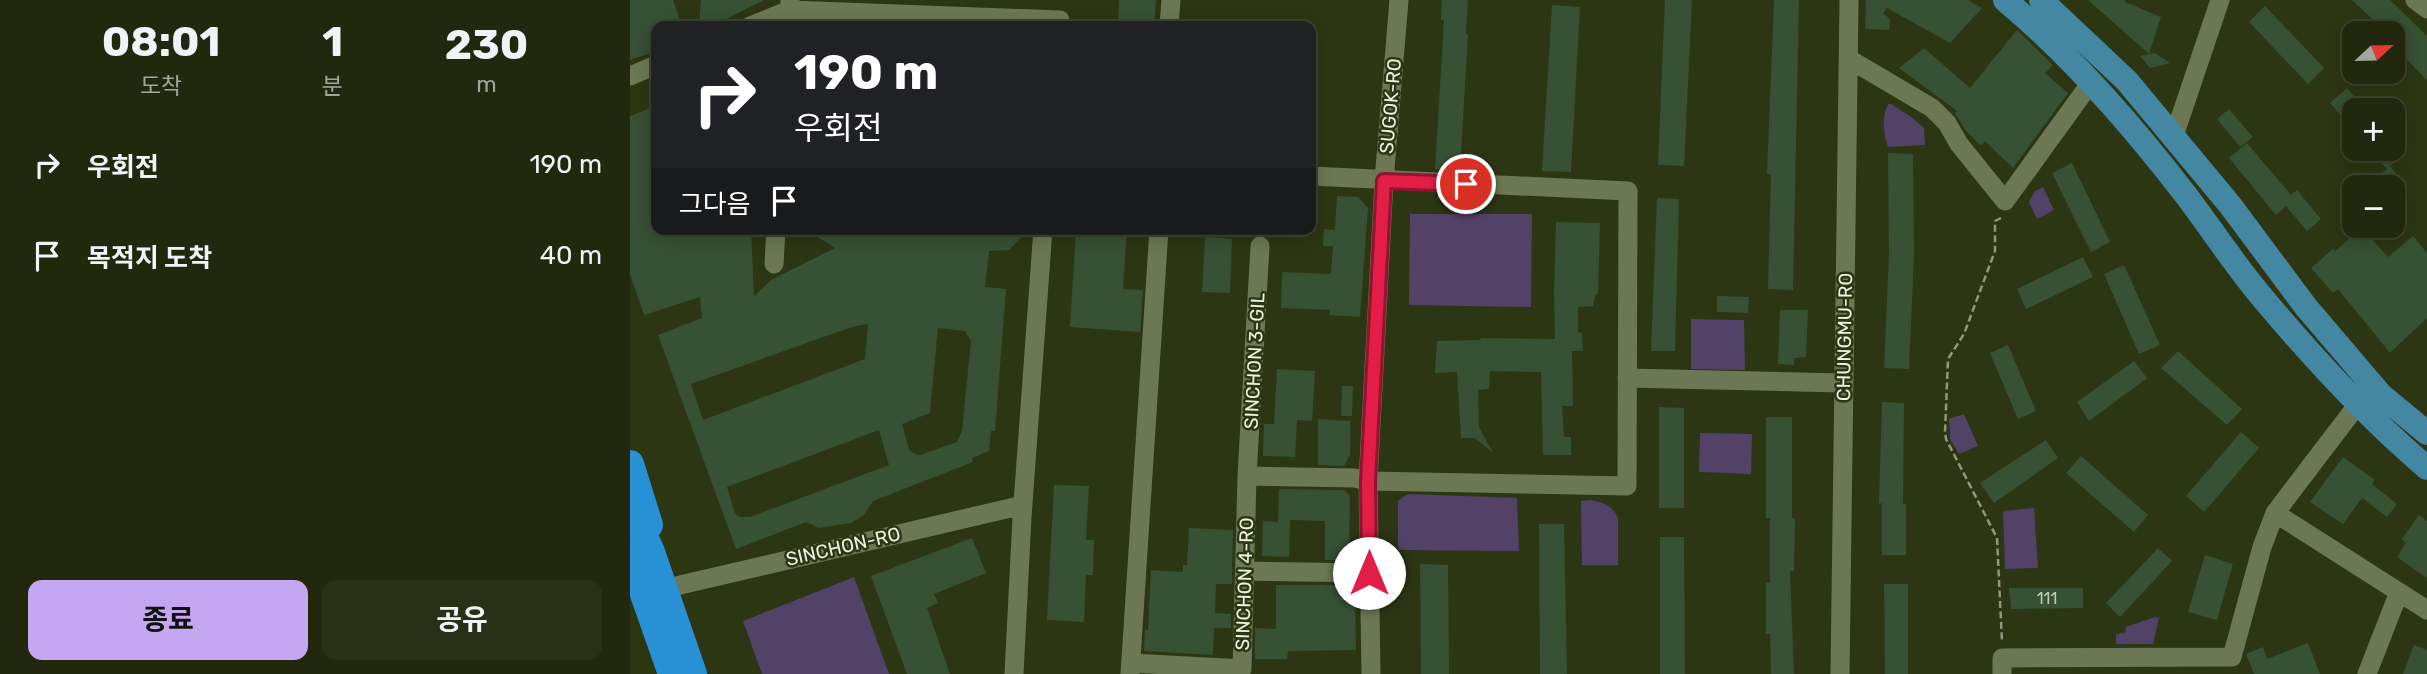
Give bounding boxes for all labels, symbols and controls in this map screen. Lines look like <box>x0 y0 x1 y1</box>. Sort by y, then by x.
text: 08:01 <box>102 17 220 67</box>
text: 1 <box>322 17 343 67</box>
text: 230 <box>445 20 528 70</box>
north arrow <box>2342 21 2404 84</box>
map controls <box>2342 21 2405 238</box>
text: 190 m <box>794 43 938 101</box>
icon: right <box>679 49 770 140</box>
street label: SUGOK-RO <box>1375 57 1406 155</box>
text: m <box>476 70 497 98</box>
text: 도착 <box>140 72 182 100</box>
text: 분 <box>322 72 343 100</box>
button: + <box>2342 98 2405 161</box>
text: 우회전 <box>794 109 882 147</box>
icon: right <box>28 146 66 184</box>
text: 190 m <box>529 149 602 180</box>
text: 우회전 <box>87 152 159 183</box>
pin <box>1436 154 1496 214</box>
icon: arrive <box>1447 165 1485 203</box>
button: − <box>2342 175 2405 238</box>
icon: arrive <box>765 182 803 220</box>
text: 그다음 <box>679 189 751 220</box>
icon: arrive <box>28 237 66 275</box>
text: 40 m <box>540 240 602 271</box>
text: 목적지 도착 <box>87 243 212 274</box>
street label: CHUNGMU-RO <box>1832 273 1857 401</box>
street label: SINCHON 3-GIL <box>1239 292 1270 430</box>
street label: SINCHON 4-RO <box>1231 517 1258 651</box>
street label: SINCHON-RO <box>784 522 903 571</box>
position arrow <box>1332 536 1406 610</box>
button: 종료 <box>28 580 308 660</box>
button: 공유 <box>322 580 602 660</box>
house number: 111 <box>2037 589 2057 608</box>

